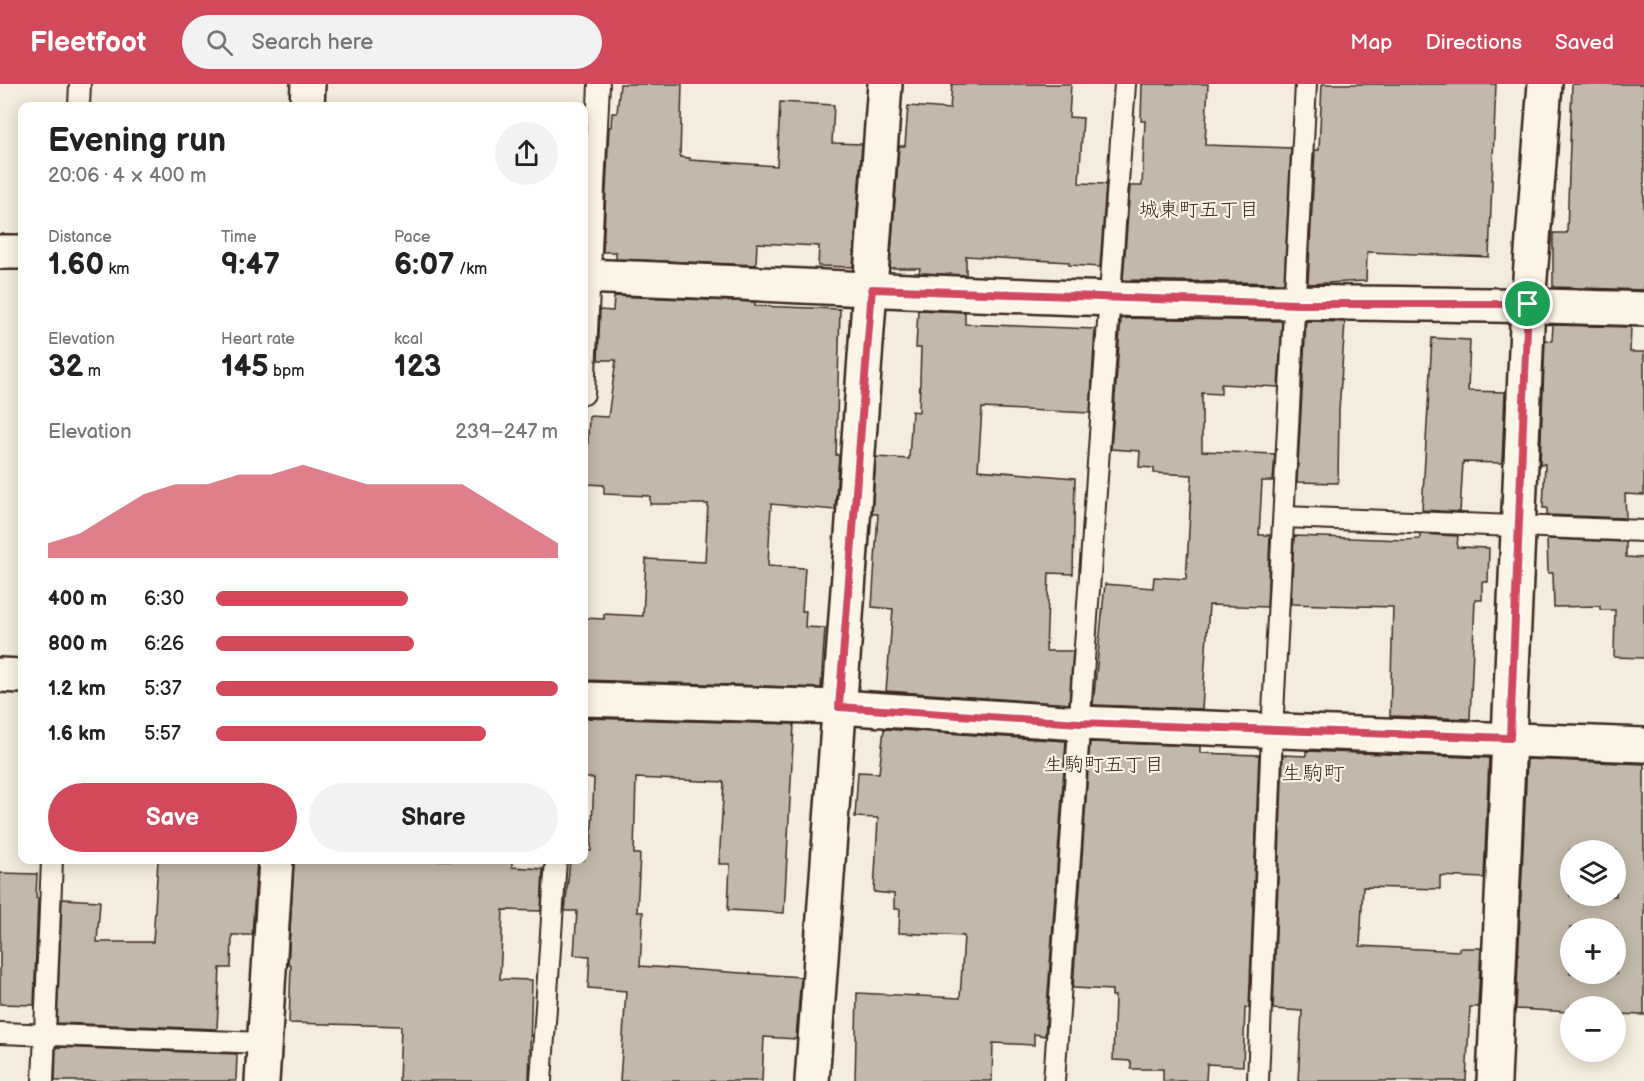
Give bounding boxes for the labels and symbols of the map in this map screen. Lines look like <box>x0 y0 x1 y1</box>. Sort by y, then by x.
district label: 城東町五丁目 <box>1139 198 1259 222</box>
pin <box>1502 278 1553 329</box>
district label: 生駒町五丁目 <box>1044 753 1164 777</box>
district label: 生駒町 <box>1282 761 1345 786</box>

